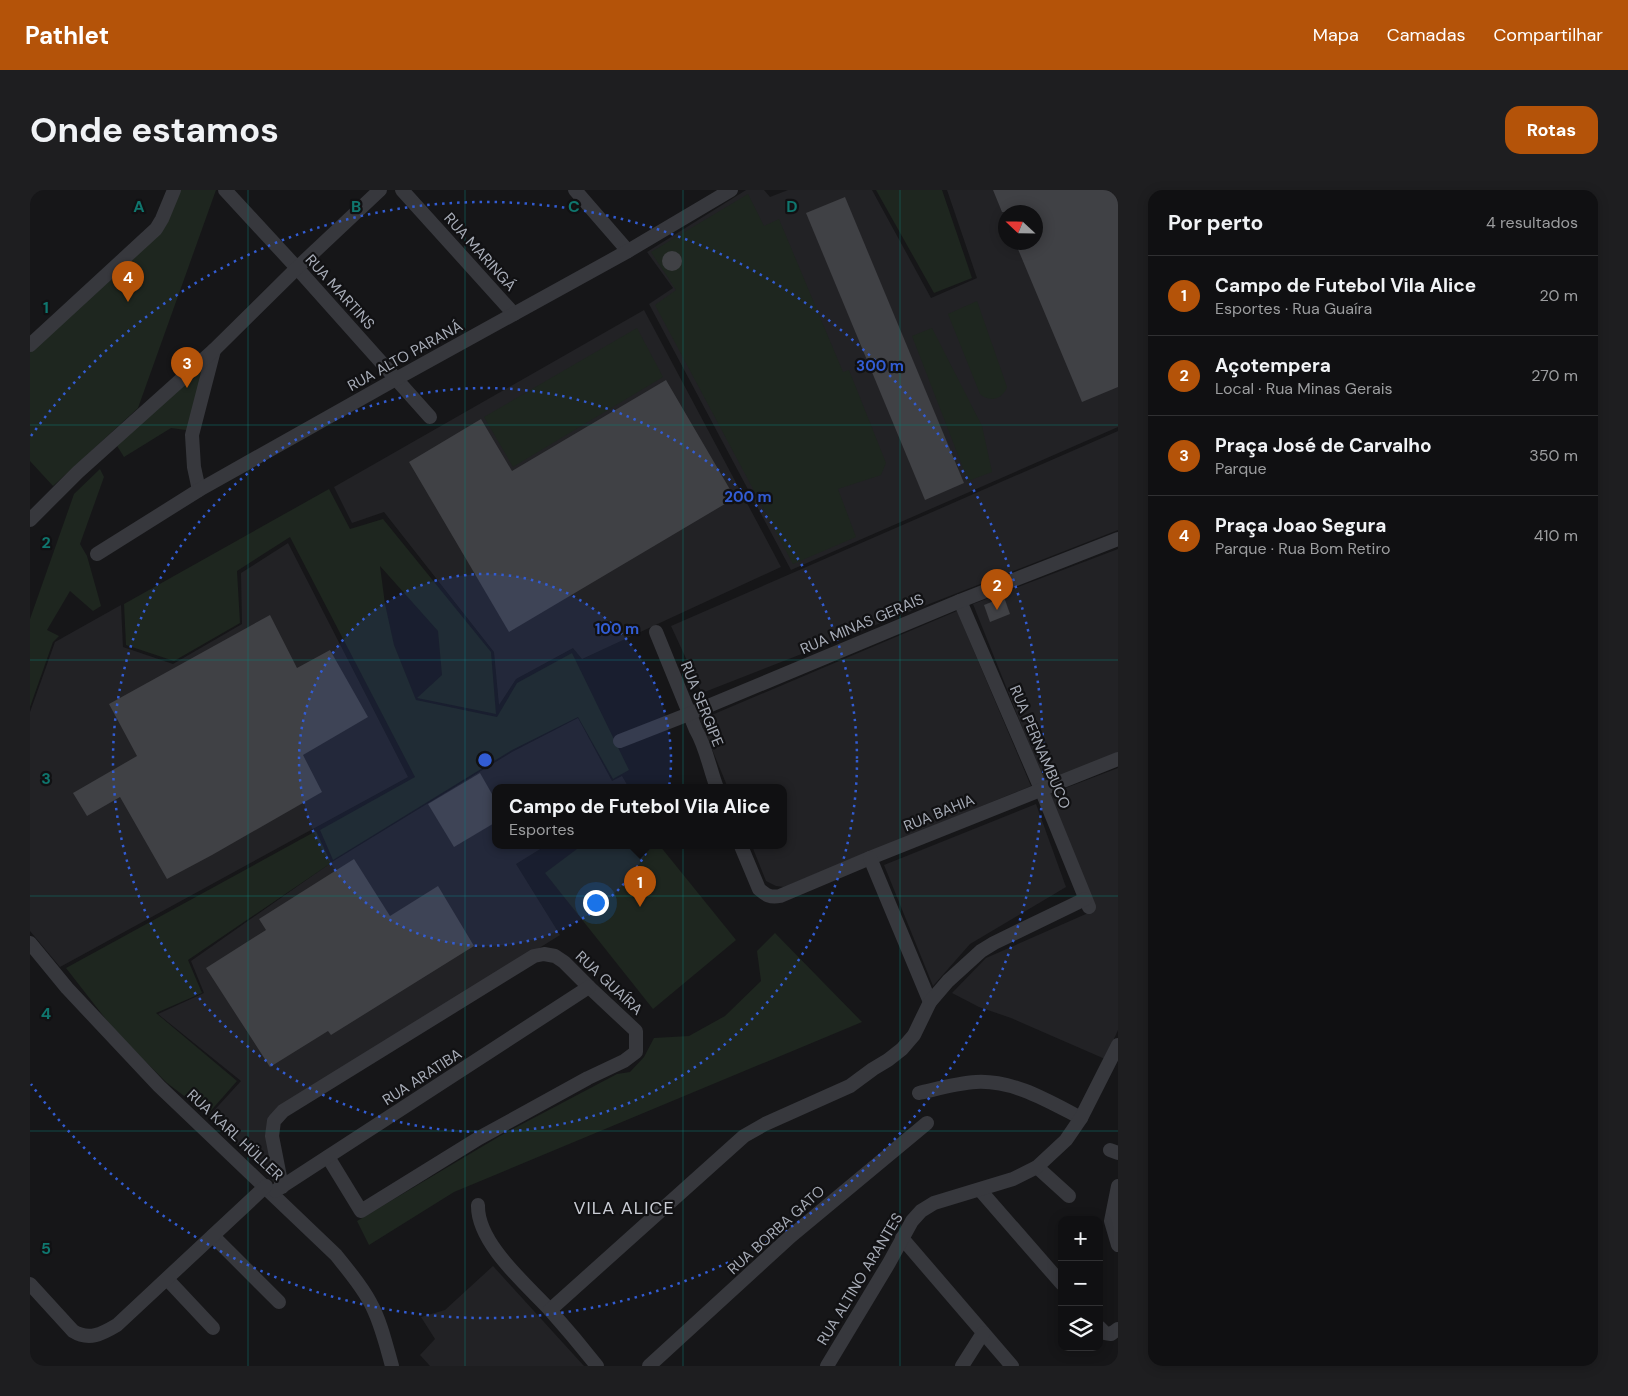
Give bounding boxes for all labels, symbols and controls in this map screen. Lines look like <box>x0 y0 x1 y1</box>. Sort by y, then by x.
text: Pathlet <box>25 20 109 51</box>
text: Mapa <box>1313 23 1359 47</box>
text: Camadas <box>1387 23 1465 47</box>
text: Compartilhar <box>1493 23 1603 47</box>
button: Rotas <box>1505 106 1598 154</box>
text: Onde estamos <box>30 107 279 153</box>
text: A <box>133 196 145 217</box>
text: B <box>351 196 361 217</box>
text: C <box>568 196 580 217</box>
text: D <box>786 196 798 217</box>
north arrow <box>998 205 1043 250</box>
street label: RUA MARINGÁ <box>439 209 521 295</box>
text: Por perto <box>1168 209 1263 237</box>
text: 4 resultados <box>1486 212 1578 233</box>
street label: RUA MARTINS <box>301 250 379 334</box>
pin: 4 <box>112 261 144 302</box>
text: Campo de Futebol Vila Alice <box>1215 273 1476 298</box>
text: 1 <box>1181 285 1187 306</box>
text: 20 m <box>1539 285 1578 306</box>
text: 1 <box>43 297 49 318</box>
text: Esportes · Rua Guaíra <box>1215 298 1372 319</box>
street label: RUA ALTO PARANÁ <box>344 316 466 396</box>
pin: 3 <box>171 347 203 388</box>
text: Açotempera <box>1215 353 1331 378</box>
text: 300 m <box>856 356 904 376</box>
text: 2 <box>1179 365 1189 386</box>
text: 270 m <box>1531 365 1578 386</box>
text: Local · Rua Minas Gerais <box>1215 378 1393 399</box>
text: Praça José de Carvalho <box>1215 433 1432 458</box>
text: 3 <box>1179 445 1189 466</box>
text: 350 m <box>1529 445 1578 466</box>
text: Parque <box>1215 458 1267 479</box>
text: 200 m <box>724 487 772 507</box>
text: Praça Joao Segura <box>1215 513 1386 538</box>
text: 4 <box>1179 525 1189 546</box>
text: 410 m <box>1534 525 1578 546</box>
text: 2 <box>41 532 51 553</box>
text: Parque · Rua Bom Retiro <box>1215 538 1391 559</box>
pin: 2 <box>981 569 1013 610</box>
street label: RUA MINAS GERAIS <box>797 589 927 659</box>
text: 100 m <box>595 619 639 639</box>
street label: RUA SERGIPE <box>676 658 728 750</box>
street label: RUA PERNAMBUCO <box>1005 682 1075 812</box>
centre of rings <box>476 751 494 769</box>
text: 3 <box>41 768 51 789</box>
popup <box>492 784 787 849</box>
street label: RUA BAHIA <box>901 790 977 836</box>
text: Campo de Futebol Vila Alice <box>509 794 770 819</box>
text: Esportes <box>509 819 575 840</box>
pin: 1 <box>624 866 656 907</box>
your location <box>583 890 609 916</box>
street label: RUA GUAÍRA <box>571 947 647 1019</box>
text: 4 <box>41 1003 51 1024</box>
street label: RUA ARATIBA <box>379 1044 465 1110</box>
street label: RUA KARL HÜLLER <box>182 1085 288 1185</box>
street label: RUA BORBA GATO <box>723 1181 829 1279</box>
district label: VILA ALICE <box>573 1196 675 1220</box>
street label: RUA ALTINO ARANTES <box>813 1209 908 1349</box>
map controls <box>1058 1216 1103 1351</box>
button: + <box>1058 1216 1103 1261</box>
text: 5 <box>41 1238 51 1259</box>
button: − <box>1058 1261 1103 1306</box>
button: layers <box>1058 1306 1103 1351</box>

